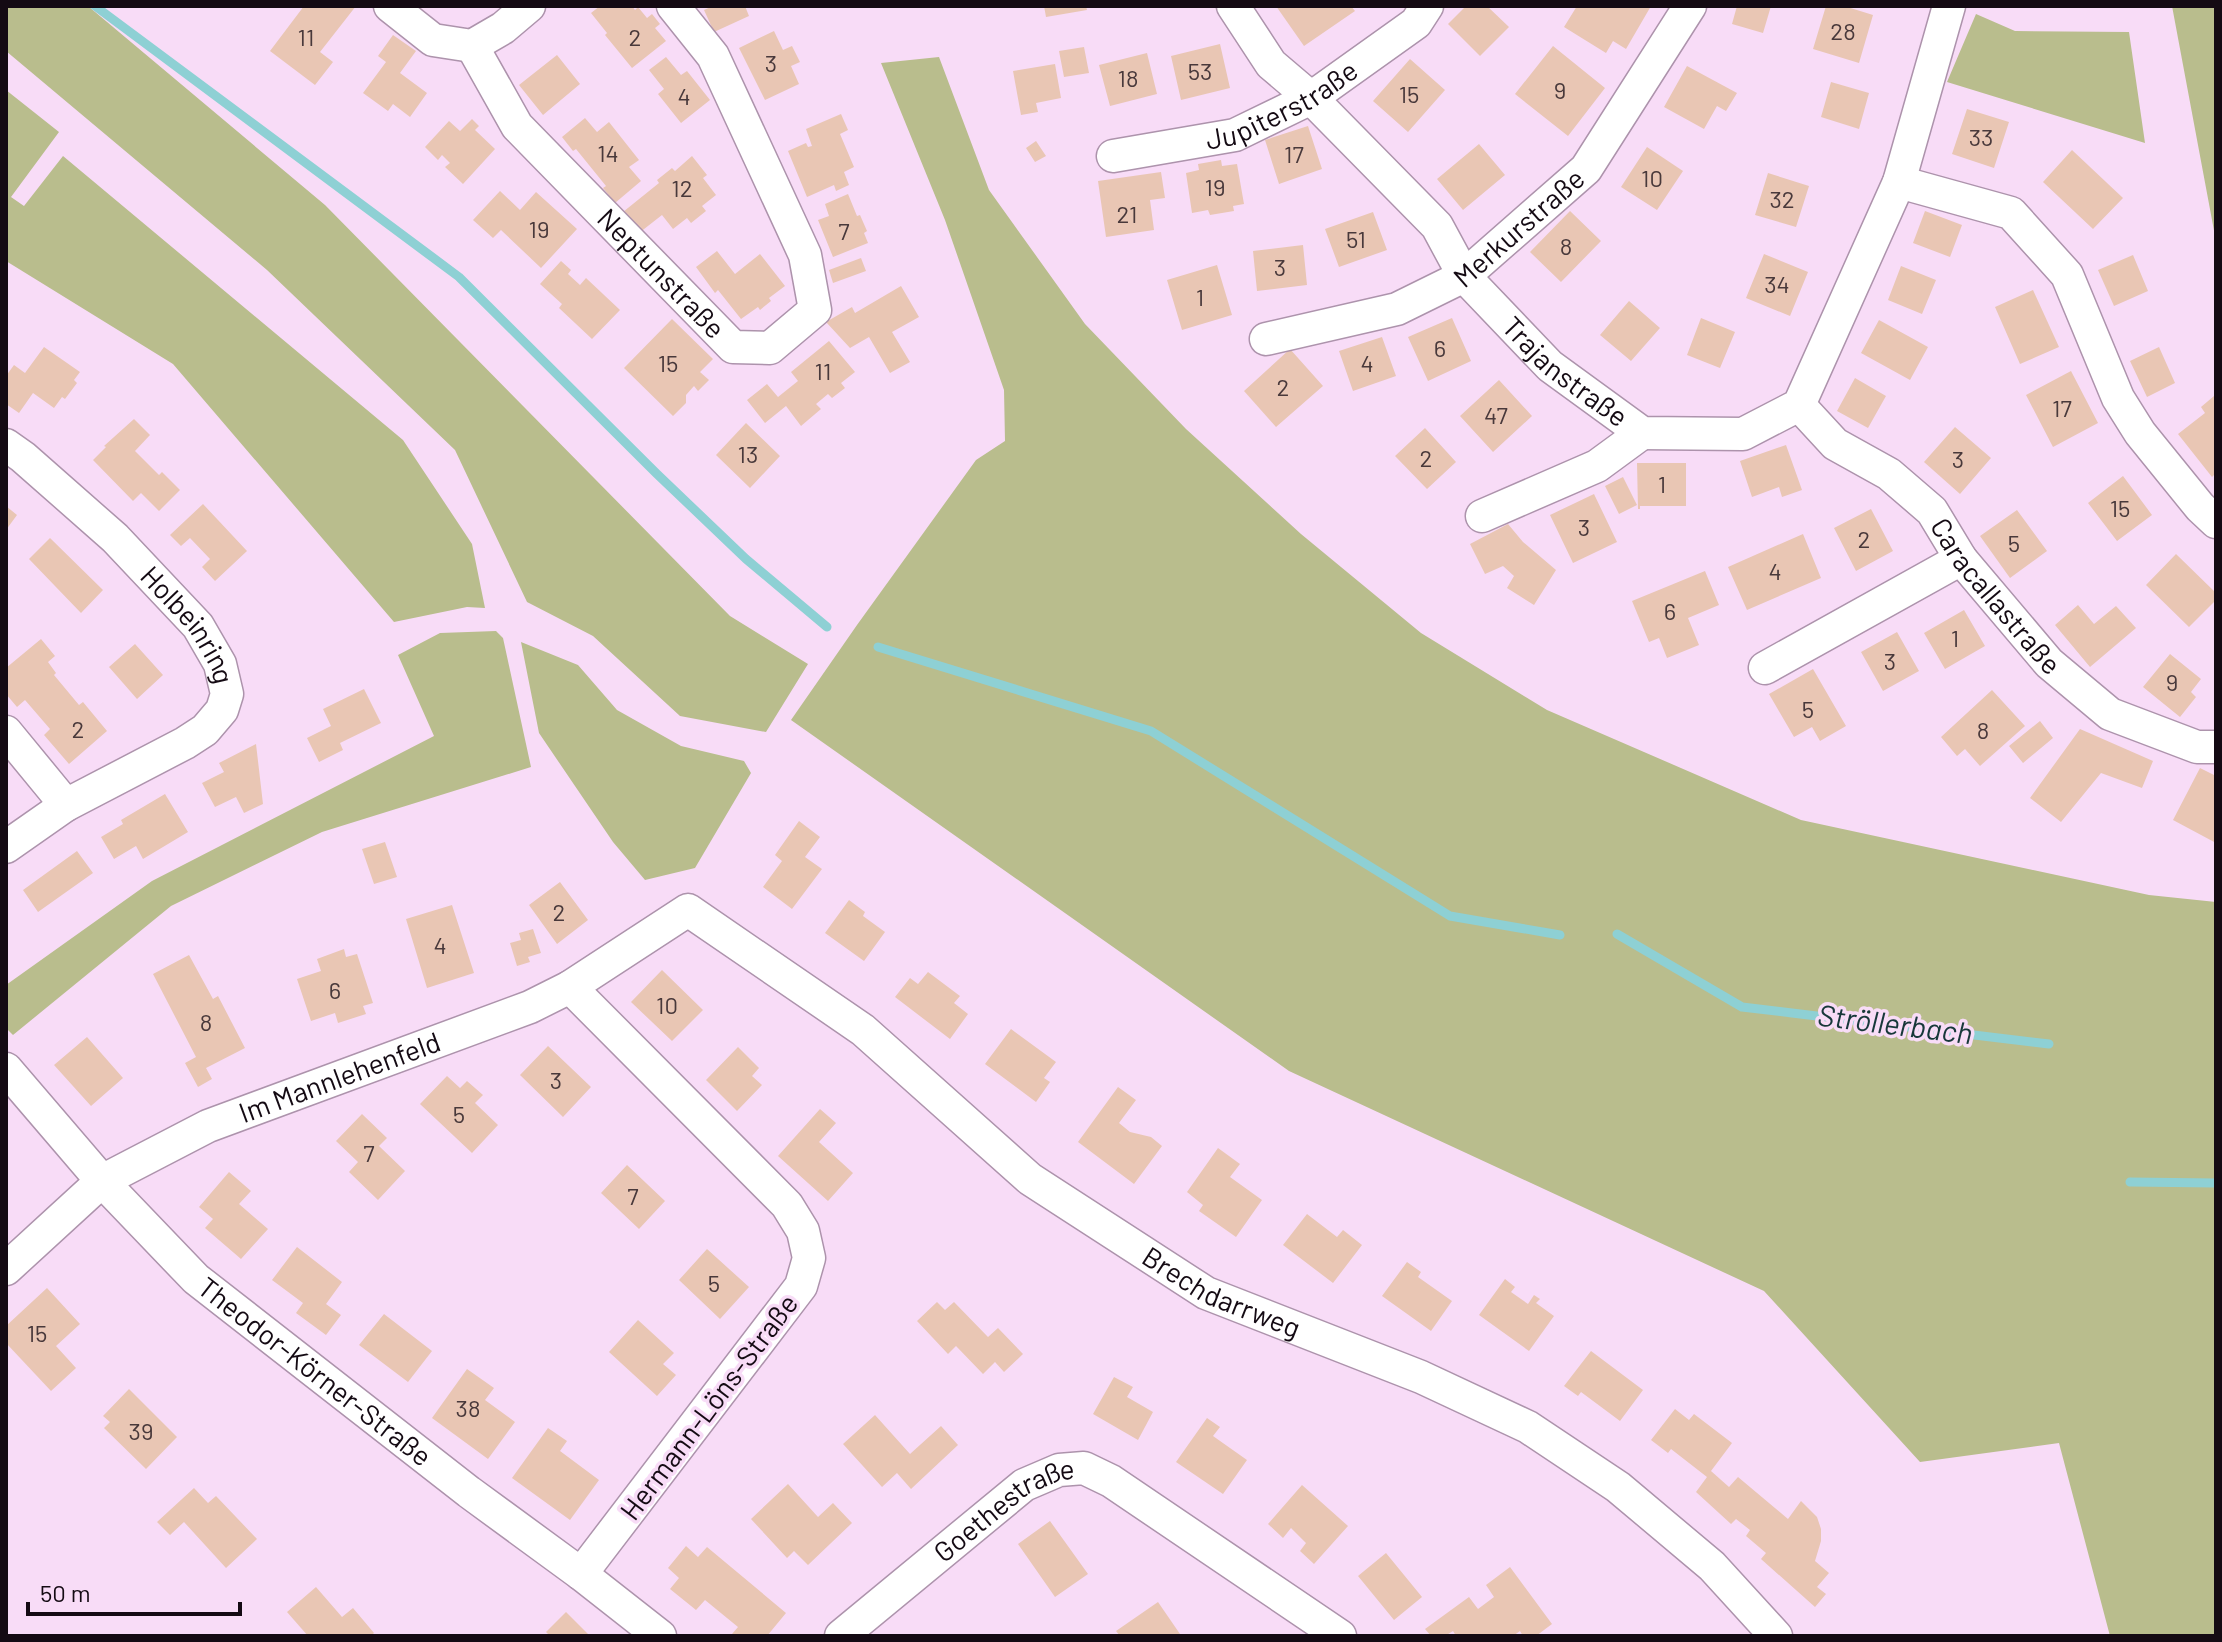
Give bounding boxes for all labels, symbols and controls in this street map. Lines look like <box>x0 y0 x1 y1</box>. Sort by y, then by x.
house number: 28 <box>1830 16 1856 45</box>
house number: 11 <box>298 22 314 51</box>
house number: 2 <box>629 22 641 51</box>
house number: 3 <box>765 48 777 77</box>
street label: Jupiterstraße <box>1203 52 1364 156</box>
house number: 53 <box>1188 56 1212 85</box>
house number: 18 <box>1118 63 1138 92</box>
house number: 9 <box>1554 75 1566 104</box>
house number: 15 <box>1399 79 1419 108</box>
house number: 4 <box>677 81 691 110</box>
house number: 33 <box>1969 122 1993 151</box>
house number: 14 <box>597 138 619 167</box>
house number: 17 <box>1284 139 1304 168</box>
street label: Merkurstraße <box>1446 161 1591 294</box>
house number: 10 <box>1641 163 1663 192</box>
house number: 19 <box>1205 172 1225 201</box>
house number: 12 <box>671 173 693 202</box>
house number: 32 <box>1769 184 1795 213</box>
house number: 21 <box>1117 199 1137 228</box>
street label: Neptunstraße <box>591 201 733 345</box>
house number: 19 <box>529 214 549 243</box>
house number: 7 <box>838 216 850 245</box>
house number: 51 <box>1346 224 1366 253</box>
house number: 8 <box>1560 231 1572 260</box>
house number: 3 <box>1274 252 1286 281</box>
house number: 34 <box>1764 269 1790 298</box>
house number: 1 <box>1196 282 1204 311</box>
street label: Trajanstraße <box>1496 309 1635 433</box>
house number: 6 <box>1434 333 1446 362</box>
house number: 15 <box>658 348 678 377</box>
house number: 4 <box>1360 348 1374 377</box>
house number: 11 <box>815 356 831 385</box>
house number: 2 <box>1277 372 1289 401</box>
house number: 17 <box>2052 393 2072 422</box>
house number: 47 <box>1484 400 1508 429</box>
house number: 13 <box>738 439 758 468</box>
house number: 2 <box>1420 443 1432 472</box>
house number: 3 <box>1952 444 1964 473</box>
house number: 1 <box>1658 469 1666 498</box>
house number: 15 <box>2110 493 2130 522</box>
street label: Caracallastraße <box>1924 511 2068 681</box>
house number: 3 <box>1578 512 1590 541</box>
house number: 2 <box>1858 524 1870 553</box>
house number: 5 <box>2008 528 2020 557</box>
house number: 4 <box>1768 556 1782 585</box>
street label: Holbeinring <box>134 558 242 687</box>
house number: 6 <box>1664 596 1676 625</box>
house number: 1 <box>1951 623 1959 652</box>
house number: 3 <box>1884 646 1896 675</box>
house number: 9 <box>2166 667 2178 696</box>
house number: 5 <box>1802 694 1814 723</box>
house number: 2 <box>72 714 84 743</box>
house number: 8 <box>1977 715 1989 744</box>
house number: 2 <box>553 897 565 926</box>
house number: 4 <box>433 930 447 959</box>
house number: 6 <box>329 975 341 1004</box>
house number: 10 <box>656 990 678 1019</box>
water label: Ströllerbach <box>1816 996 1975 1050</box>
house number: 8 <box>200 1007 212 1036</box>
street label: Im Mannlehenfeld <box>234 1024 445 1129</box>
house number: 3 <box>550 1065 562 1094</box>
house number: 5 <box>453 1099 465 1128</box>
house number: 7 <box>363 1138 375 1167</box>
house number: 7 <box>627 1181 639 1210</box>
street label: Brechdarrweg <box>1136 1238 1306 1344</box>
house number: 5 <box>708 1268 720 1297</box>
street label: Theodor-Körner-Straße <box>192 1269 439 1473</box>
street label: Hermann-Löns-Straße <box>612 1287 804 1526</box>
house number: 15 <box>27 1318 47 1347</box>
house number: 38 <box>456 1393 480 1422</box>
house number: 39 <box>129 1416 153 1445</box>
street label: Goethestraße <box>926 1451 1076 1569</box>
scale bar <box>28 1566 240 1616</box>
text: 50 m <box>40 1578 91 1607</box>

